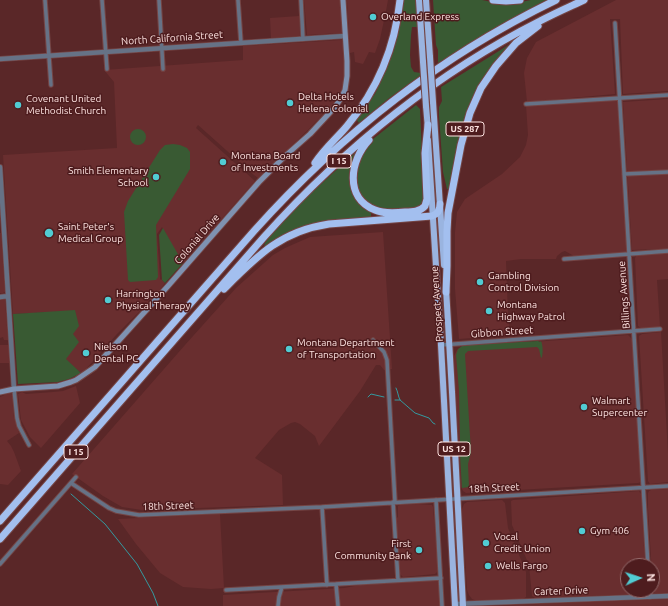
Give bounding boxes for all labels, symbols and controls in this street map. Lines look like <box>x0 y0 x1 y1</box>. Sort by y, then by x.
place label: Overland Express <box>381 11 459 23</box>
marker: Overland Express <box>368 12 378 22</box>
street label: North California Street <box>121 28 223 48</box>
place label: Delta Hotels Helena Colonial <box>298 91 368 114</box>
place label: Covenant United Methodist Church <box>26 93 106 116</box>
marker: Delta Hotels Helena Colonial <box>285 98 295 108</box>
marker: Covenant United Methodist Church <box>13 100 23 110</box>
road number: US 287 <box>446 122 484 136</box>
place label: Montana Board of Investments <box>231 150 300 174</box>
road number: I 15 <box>327 154 351 168</box>
marker: Montana Board of Investments <box>218 157 228 167</box>
place label: Smith Elementary School <box>68 165 148 188</box>
marker: Smith Elementary School <box>151 172 161 182</box>
street label: Colonial Drive <box>172 212 222 266</box>
place label: Saint Peter's Medical Group <box>58 221 123 244</box>
marker: Saint Peter's Medical Group <box>43 227 55 239</box>
street label: Billings Avenue <box>616 261 632 329</box>
street label: Prospect Avenue <box>428 266 446 342</box>
place label: Gambling Control Division <box>488 270 559 294</box>
marker: Gambling Control Division <box>475 277 485 287</box>
place label: Harrington Physical Therapy <box>116 288 190 312</box>
marker: Harrington Physical Therapy <box>103 295 113 305</box>
place label: Montana Highway Patrol <box>497 299 565 322</box>
marker: Montana Highway Patrol <box>484 306 494 316</box>
street label: Gibbon Street <box>470 324 534 340</box>
place label: Montana Department of Transportation <box>297 337 395 360</box>
place label: Nielson Dental PC <box>94 341 138 364</box>
marker: Montana Department of Transportation <box>284 344 294 354</box>
marker: Nielson Dental PC <box>81 348 91 358</box>
place label: Walmart Supercenter <box>592 395 647 418</box>
marker: Walmart Supercenter <box>579 402 589 412</box>
road number: US 12 <box>438 442 470 456</box>
road number: I 15 <box>64 445 88 459</box>
street label: 18th Street <box>468 481 520 495</box>
street label: 18th Street <box>142 499 194 513</box>
place label: Gym 406 <box>590 525 629 537</box>
marker: Gym 406 <box>577 526 587 536</box>
place label: Vocal Credit Union <box>494 531 550 554</box>
place label: First Community Bank <box>335 538 411 562</box>
marker: Vocal Credit Union <box>481 538 491 548</box>
marker: First Community Bank <box>414 545 424 555</box>
north arrow <box>620 558 660 598</box>
place label: Wells Fargo <box>496 560 548 572</box>
marker: Wells Fargo <box>483 561 493 571</box>
text: N <box>645 573 657 582</box>
street label: Carter Drive <box>534 584 588 598</box>

